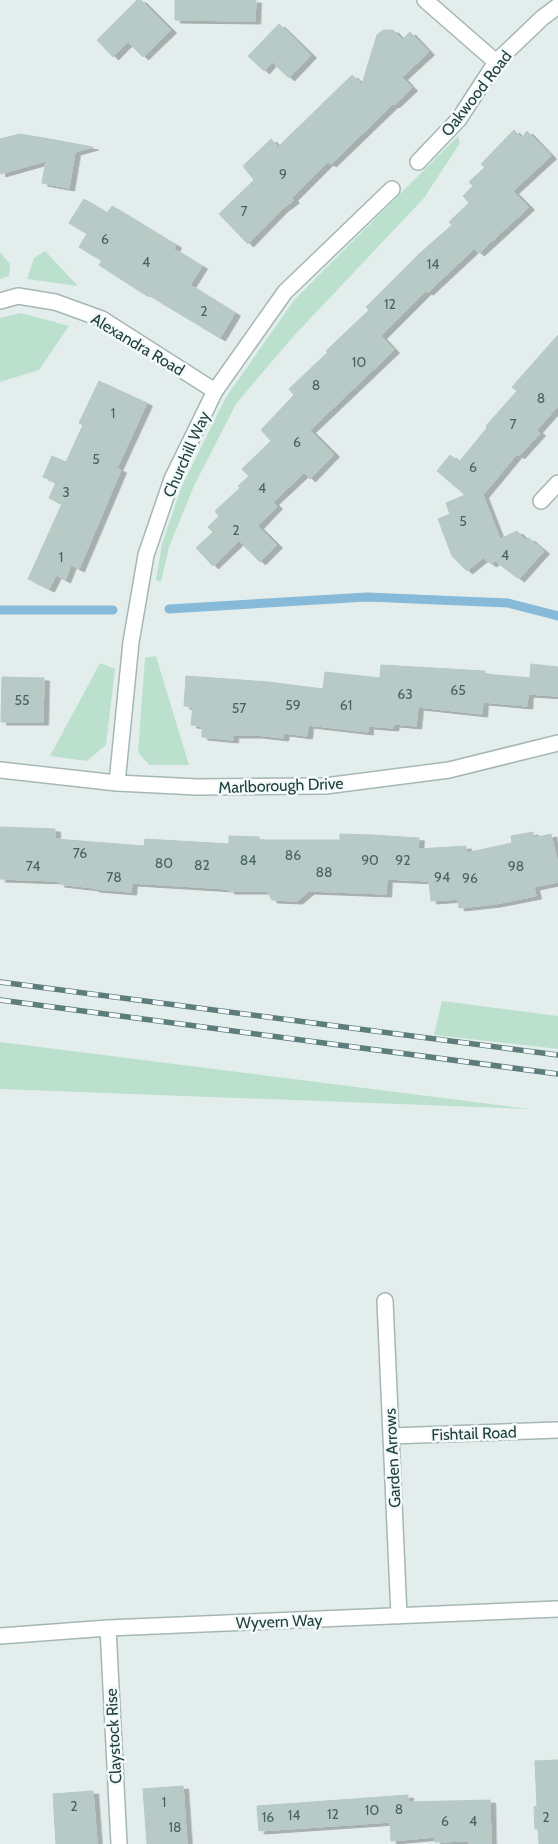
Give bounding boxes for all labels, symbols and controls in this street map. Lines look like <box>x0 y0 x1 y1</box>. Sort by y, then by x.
street label: Oakwood Road <box>437 47 516 140</box>
house number: 9 <box>279 165 287 183</box>
house number: 7 <box>240 202 248 220</box>
house number: 6 <box>101 230 109 248</box>
house number: 4 <box>142 253 150 271</box>
house number: 14 <box>427 255 439 273</box>
house number: 12 <box>384 295 396 313</box>
house number: 2 <box>200 302 208 320</box>
street label: Alexandra Road <box>88 309 188 380</box>
house number: 10 <box>352 353 366 371</box>
house number: 8 <box>312 376 320 394</box>
house number: 8 <box>537 389 545 407</box>
house number: 1 <box>111 404 115 422</box>
street label: Churchill Way <box>159 408 214 500</box>
house number: 7 <box>509 415 517 433</box>
house number: 6 <box>293 433 301 451</box>
house number: 5 <box>92 450 100 468</box>
house number: 6 <box>469 458 477 476</box>
house number: 4 <box>258 479 266 497</box>
house number: 3 <box>62 483 70 501</box>
house number: 5 <box>459 512 467 530</box>
house number: 2 <box>232 521 240 539</box>
house number: 4 <box>501 546 509 564</box>
house number: 1 <box>59 548 63 566</box>
house number: 65 <box>450 681 466 699</box>
house number: 63 <box>397 685 413 703</box>
house number: 55 <box>14 691 30 709</box>
house number: 59 <box>285 696 301 714</box>
house number: 61 <box>340 696 352 714</box>
house number: 57 <box>232 699 246 717</box>
street label: Marlborough Drive <box>218 774 344 797</box>
house number: 76 <box>73 844 87 862</box>
house number: 86 <box>285 846 301 864</box>
house number: 84 <box>240 851 256 869</box>
house number: 90 <box>361 851 379 869</box>
house number: 92 <box>395 851 411 869</box>
house number: 80 <box>155 854 173 872</box>
house number: 82 <box>194 856 210 874</box>
house number: 74 <box>26 857 40 875</box>
house number: 98 <box>508 857 524 875</box>
house number: 88 <box>316 863 332 881</box>
house number: 78 <box>106 868 122 886</box>
house number: 94 <box>434 868 450 886</box>
house number: 96 <box>462 869 478 887</box>
street label: Garden Arrows <box>380 1407 405 1508</box>
street label: Fishtail Road <box>431 1423 517 1444</box>
street label: Wyvern Way <box>235 1610 323 1633</box>
street label: Claystock Rise <box>102 1688 125 1784</box>
house number: 1 <box>162 1793 166 1811</box>
house number: 2 <box>70 1797 78 1815</box>
house number: 8 <box>395 1800 403 1818</box>
house number: 10 <box>365 1801 379 1819</box>
house number: 12 <box>327 1805 339 1823</box>
house number: 14 <box>288 1806 300 1824</box>
house number: 16 <box>262 1808 274 1826</box>
house number: 2 <box>542 1808 550 1826</box>
house number: 6 <box>441 1812 449 1830</box>
house number: 4 <box>469 1812 477 1830</box>
house number: 18 <box>168 1818 182 1836</box>

